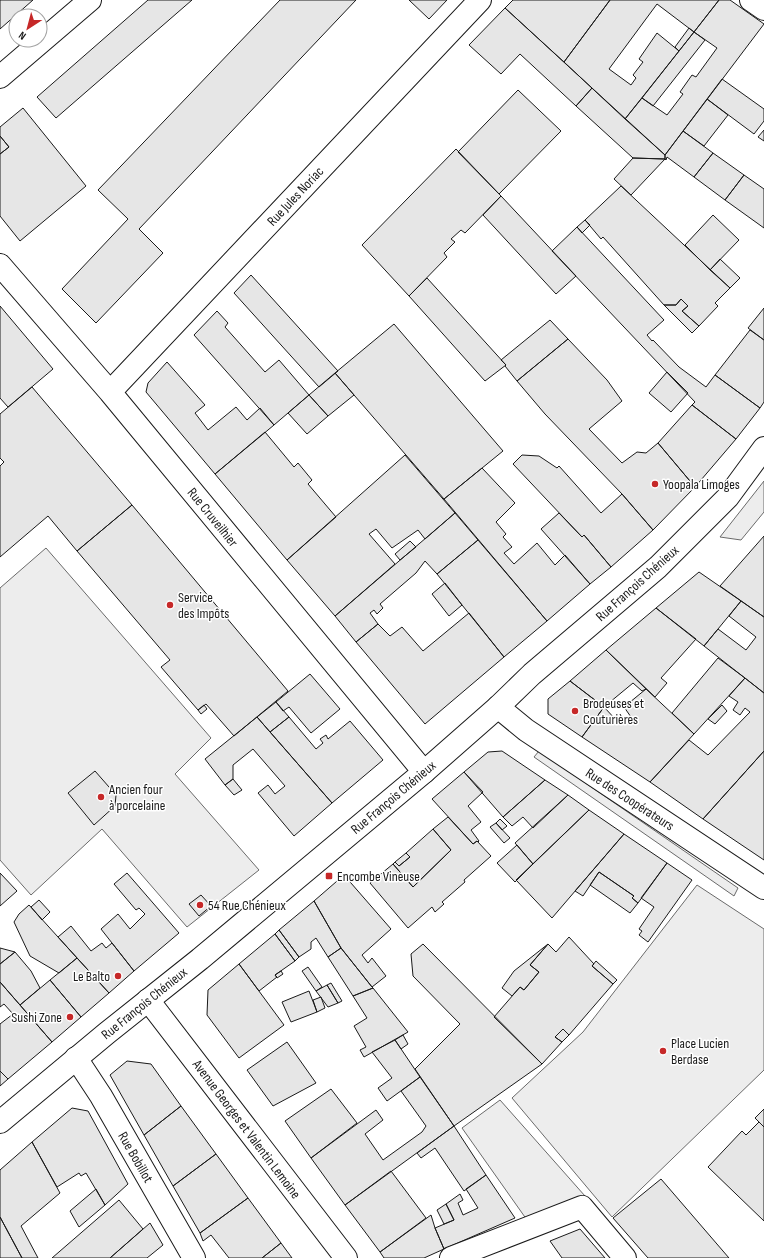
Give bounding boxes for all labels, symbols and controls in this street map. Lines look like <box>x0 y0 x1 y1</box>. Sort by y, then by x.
north arrow <box>8 8 48 48</box>
text: N <box>16 29 29 43</box>
street label: Rue Jules Noriac <box>264 163 327 230</box>
place label: Yoopala Limoges <box>663 476 740 493</box>
marker: Yoopala Limoges <box>650 479 660 489</box>
street label: Rue Cruveilhier <box>184 484 242 550</box>
street label: Rue François Chénieux <box>592 541 683 625</box>
place label: Service des Impôts <box>178 589 229 622</box>
marker: Service des Impôts <box>165 600 175 610</box>
place label: Brodeuses et Couturières <box>583 695 644 728</box>
marker: Brodeuses et Couturières <box>570 706 580 716</box>
street label: Rue François Chénieux <box>347 756 440 838</box>
street label: Rue des Coopérateurs <box>582 764 677 834</box>
place label: Ancien four à porcelaine <box>108 781 165 814</box>
marker: Ancien four à porcelaine <box>96 792 106 802</box>
place label: Encombe Vineuse <box>337 868 420 885</box>
marker: Encombe Vineuse <box>324 871 334 881</box>
place label: 54 Rue Chénieux <box>208 897 286 914</box>
marker: 54 Rue Chénieux <box>195 900 205 910</box>
street label: Rue François Chénieux <box>98 963 191 1043</box>
place label: Le Balto <box>73 968 110 985</box>
marker: Le Balto <box>113 971 123 981</box>
place label: Sushi Zone <box>11 1009 62 1026</box>
marker: Sushi Zone <box>65 1012 75 1022</box>
place label: Place Lucien Berdase <box>671 1035 729 1068</box>
marker: Place Lucien Berdase <box>658 1046 668 1056</box>
street label: Avenue Georges et Valentin Lemoine <box>188 1056 304 1202</box>
street label: Rue Bobillot <box>114 1129 157 1186</box>

